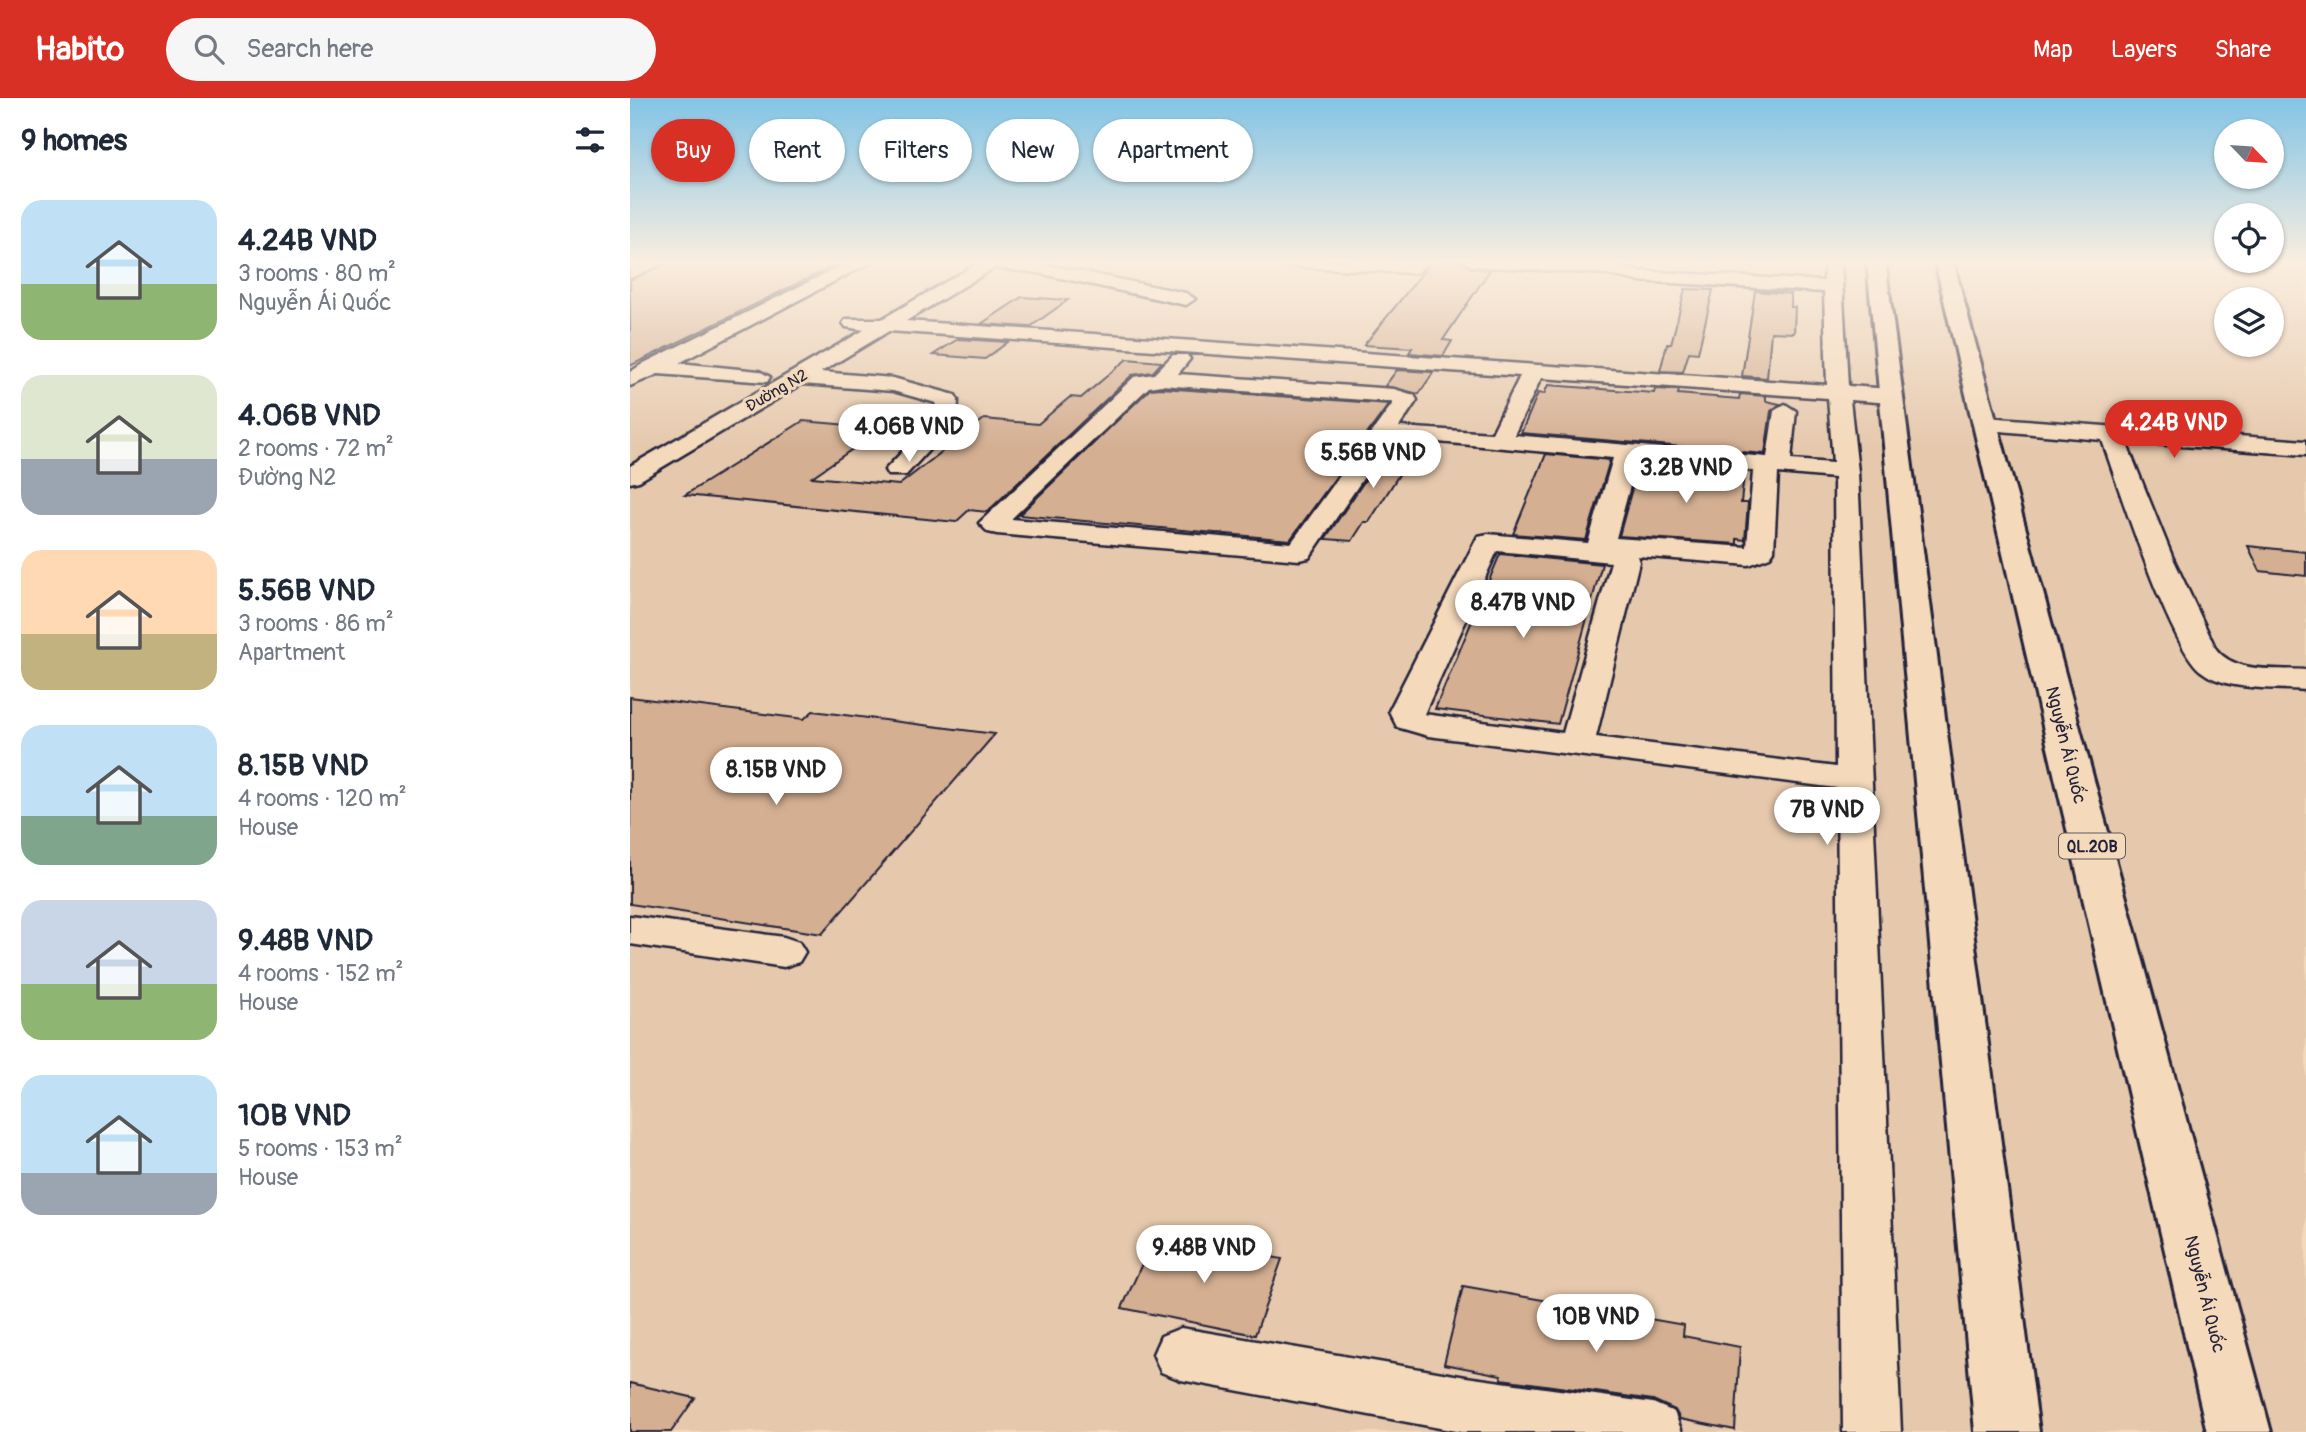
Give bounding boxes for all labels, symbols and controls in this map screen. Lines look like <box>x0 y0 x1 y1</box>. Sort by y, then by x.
search box <box>166 18 656 81</box>
text: Habito <box>35 29 124 70</box>
icon: search <box>190 30 228 68</box>
text: Search here <box>246 33 373 65</box>
text: Map <box>2033 35 2073 64</box>
text: Layers <box>2111 35 2177 64</box>
text: Share <box>2215 35 2271 64</box>
chip: Buy <box>651 119 735 182</box>
chip: Rent <box>749 119 845 182</box>
chip: Filters <box>859 119 972 182</box>
chip: New <box>986 119 1079 182</box>
chip: Apartment <box>1093 119 1253 182</box>
north arrow <box>2214 119 2284 189</box>
map controls <box>2214 119 2284 357</box>
icon: filters <box>571 121 609 159</box>
text: 9 homes <box>21 122 127 159</box>
button: locate <box>2214 203 2284 273</box>
text: 4.24B VND <box>238 222 377 259</box>
icon: home <box>77 228 161 312</box>
text: 3 rooms · 80 m² <box>238 259 396 288</box>
button: layers <box>2214 287 2284 357</box>
text: Nguyễn Ái Quốc <box>238 288 391 317</box>
street label: Đường N2 <box>742 365 811 417</box>
text: 4.06B VND <box>238 397 380 434</box>
pin: 4.24B VND <box>2094 400 2254 460</box>
icon: home <box>77 403 161 487</box>
pin: 4.06B VND <box>829 404 989 464</box>
text: 4.24B VND <box>2121 408 2227 437</box>
text: 4.06B VND <box>854 412 964 441</box>
pin: 5.56B VND <box>1293 430 1453 490</box>
text: 2 rooms · 72 m² <box>238 434 394 463</box>
text: 5.56B VND <box>1320 438 1426 467</box>
pin: 3.2B VND <box>1614 446 1758 505</box>
text: 3.2B VND <box>1640 453 1732 482</box>
text: Đường N2 <box>238 463 336 492</box>
text: 5.56B VND <box>238 572 375 609</box>
icon: home <box>77 578 161 662</box>
pin: 8.47B VND <box>1443 580 1603 640</box>
text: 8.47B VND <box>1471 588 1575 617</box>
text: 3 rooms · 86 m² <box>238 609 394 638</box>
text: Apartment <box>238 638 345 667</box>
street label: Nguyễn Ái Quốc <box>2040 684 2091 806</box>
text: 8.15B VND <box>238 747 368 784</box>
pin: 8.15B VND <box>696 748 856 807</box>
icon: home <box>77 753 161 837</box>
text: 8.15B VND <box>726 755 826 784</box>
text: 4 rooms · 120 m² <box>238 784 407 813</box>
pin: 7B VND <box>1770 788 1884 847</box>
text: 7B VND <box>1790 795 1864 824</box>
text: House <box>238 813 298 842</box>
road number: QL.20B <box>2059 834 2125 859</box>
text: 9.48B VND <box>238 922 373 959</box>
icon: home <box>77 928 161 1012</box>
text: 4 rooms · 152 m² <box>238 959 404 988</box>
text: House <box>238 988 298 1017</box>
text: 10B VND <box>238 1097 351 1134</box>
icon: home <box>77 1103 161 1187</box>
text: 5 rooms · 153 m² <box>238 1134 403 1163</box>
text: House <box>238 1163 298 1192</box>
pin: 9.48B VND <box>1124 1226 1284 1285</box>
text: 9.48B VND <box>1152 1233 1256 1262</box>
street label: Nguyễn Ái Quốc <box>2179 1233 2230 1355</box>
pin: 10B VND <box>1531 1294 1661 1354</box>
text: 10B VND <box>1553 1302 1639 1331</box>

